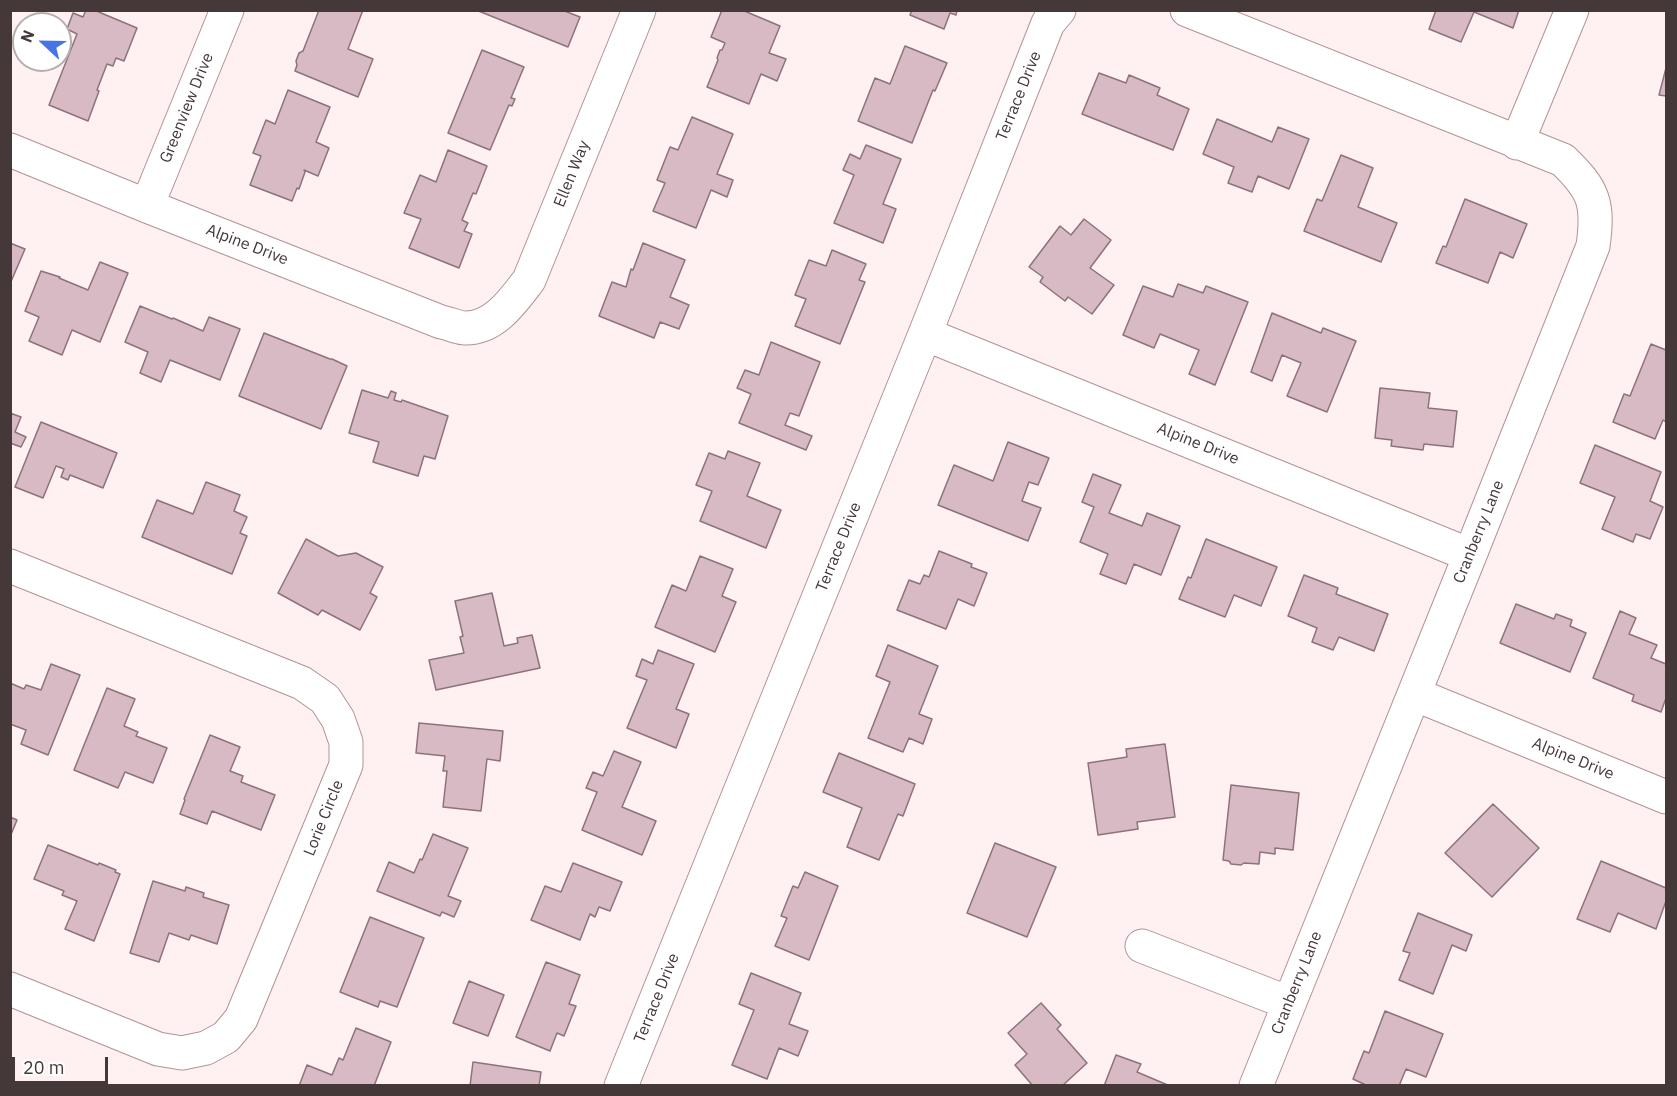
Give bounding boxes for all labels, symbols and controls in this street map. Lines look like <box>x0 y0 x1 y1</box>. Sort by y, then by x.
north arrow <box>12 12 72 72</box>
text: N <box>16 27 39 45</box>
street label: Terrace Drive <box>992 48 1046 144</box>
street label: Greenview Drive <box>156 50 218 166</box>
street label: Ellen Way <box>550 138 594 210</box>
street label: Alpine Drive <box>203 221 291 269</box>
street label: Alpine Drive <box>1154 419 1242 469</box>
street label: Cranberry Lane <box>1450 478 1508 586</box>
street label: Terrace Drive <box>812 499 866 595</box>
street label: Alpine Drive <box>1529 734 1617 784</box>
street label: Lorie Circle <box>300 777 348 859</box>
street label: Cranberry Lane <box>1268 929 1326 1037</box>
street label: Terrace Drive <box>630 950 684 1046</box>
scale bar <box>15 1045 111 1083</box>
text: 20 m <box>23 1056 65 1079</box>

